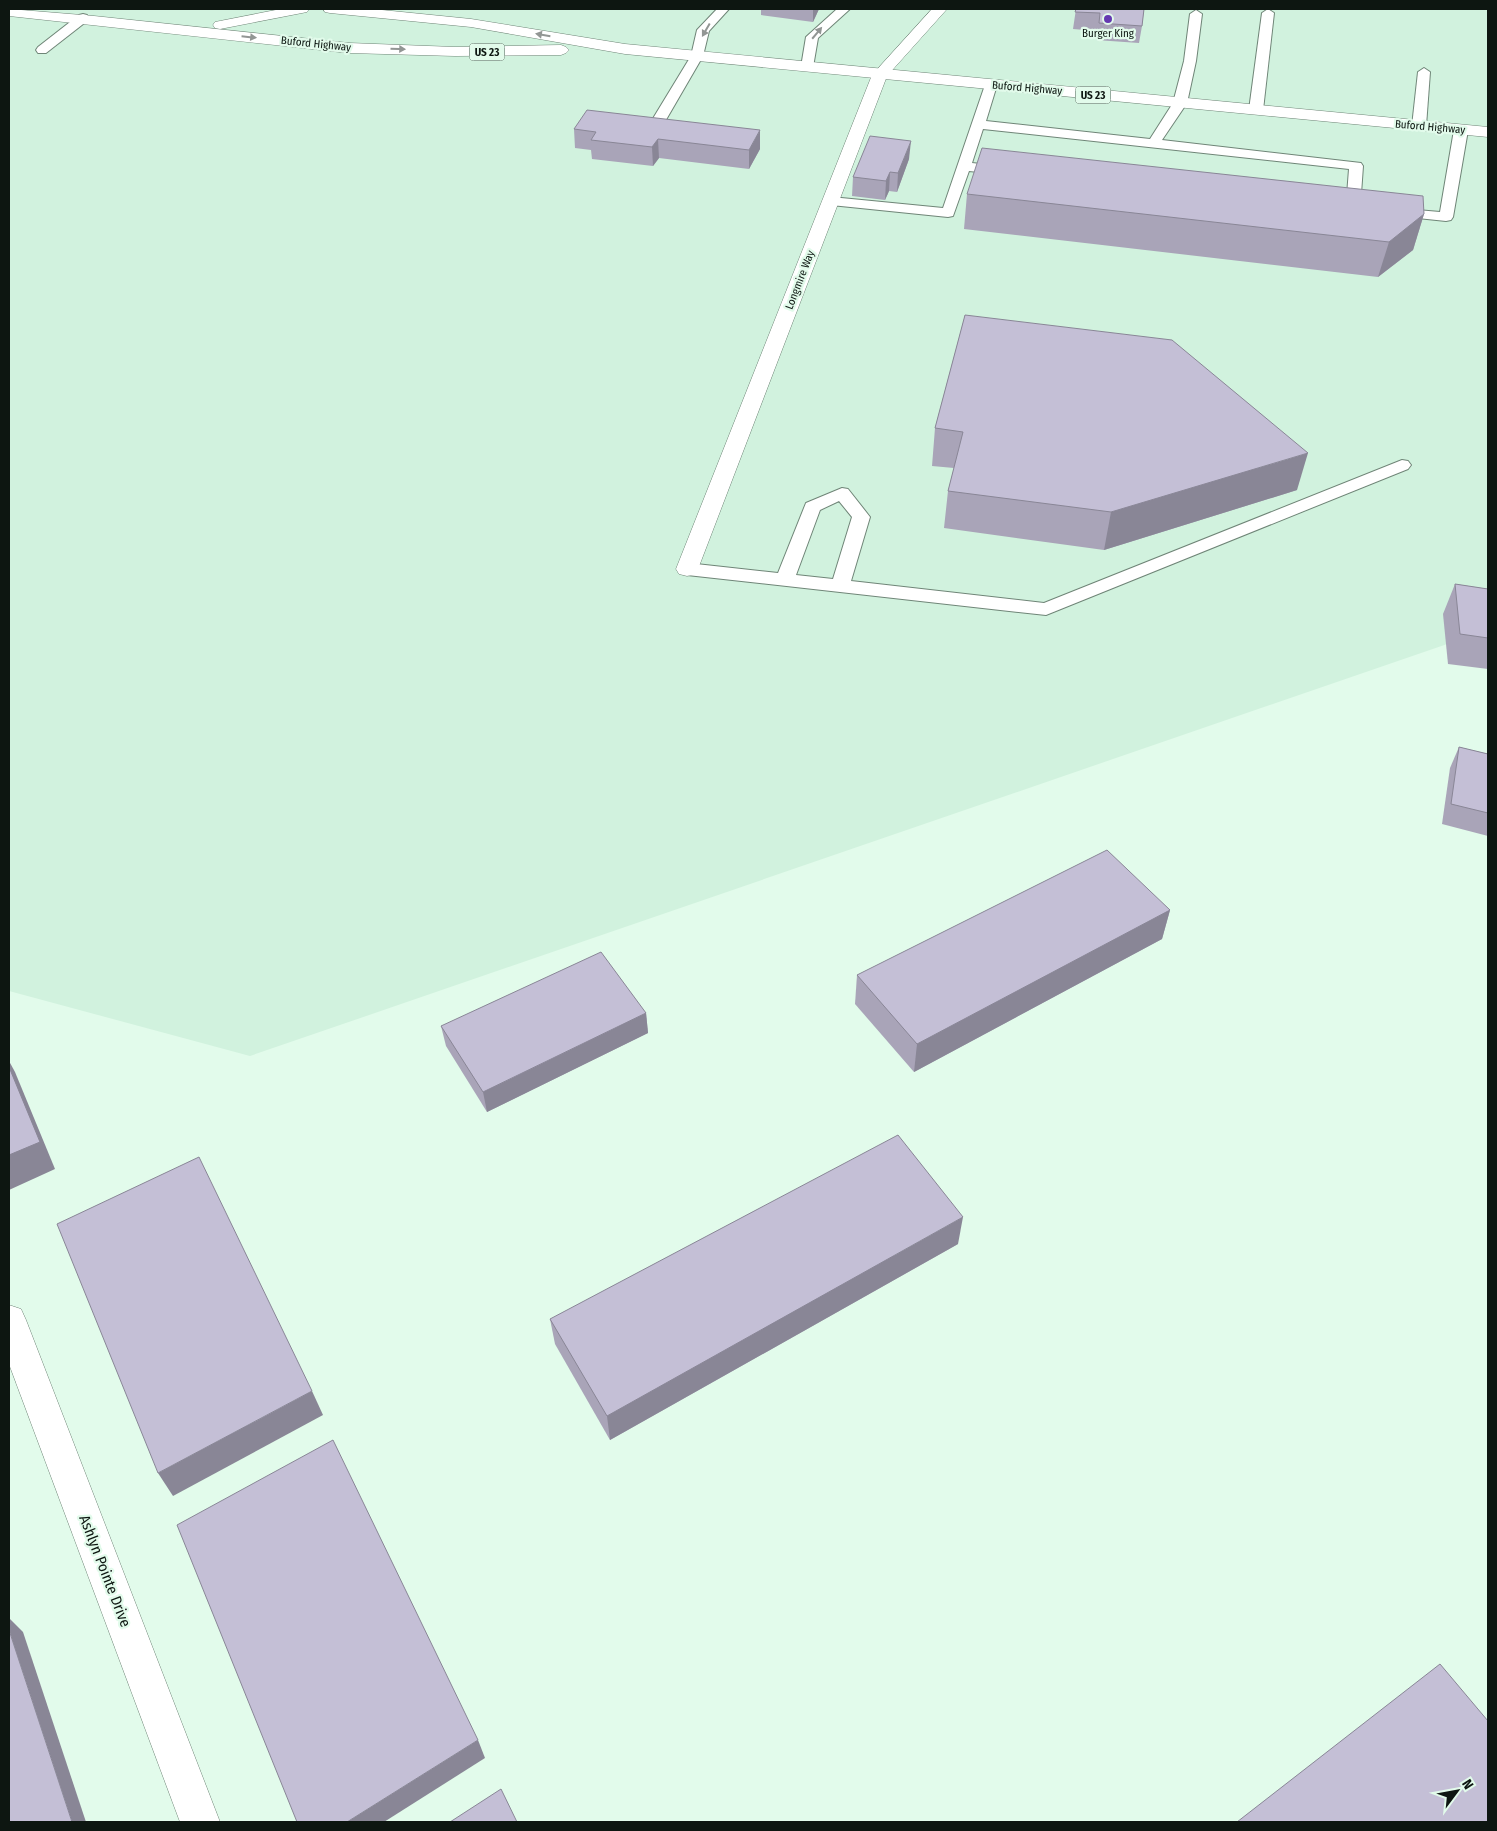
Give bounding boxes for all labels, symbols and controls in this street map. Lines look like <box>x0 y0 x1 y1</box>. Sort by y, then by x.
marker: Burger King <box>1102 13 1114 25</box>
one-way arrow <box>702 23 710 38</box>
one-way arrow <box>811 27 822 40</box>
place label: Burger King <box>1082 27 1135 40</box>
one-way arrow <box>534 30 550 38</box>
one-way arrow <box>241 33 257 41</box>
street label: Buford Highway <box>280 34 352 54</box>
road number: US 23 <box>470 44 504 61</box>
one-way arrow <box>391 46 407 54</box>
street label: Buford Highway <box>991 78 1063 98</box>
road number: US 23 <box>1076 86 1110 104</box>
street label: Buford Highway <box>1394 117 1466 137</box>
street label: Longmire Way <box>783 249 817 311</box>
street label: Ashlyn Pointe Drive <box>75 1512 135 1630</box>
north arrow <box>1432 1766 1482 1816</box>
text: N <box>1458 1776 1477 1792</box>

